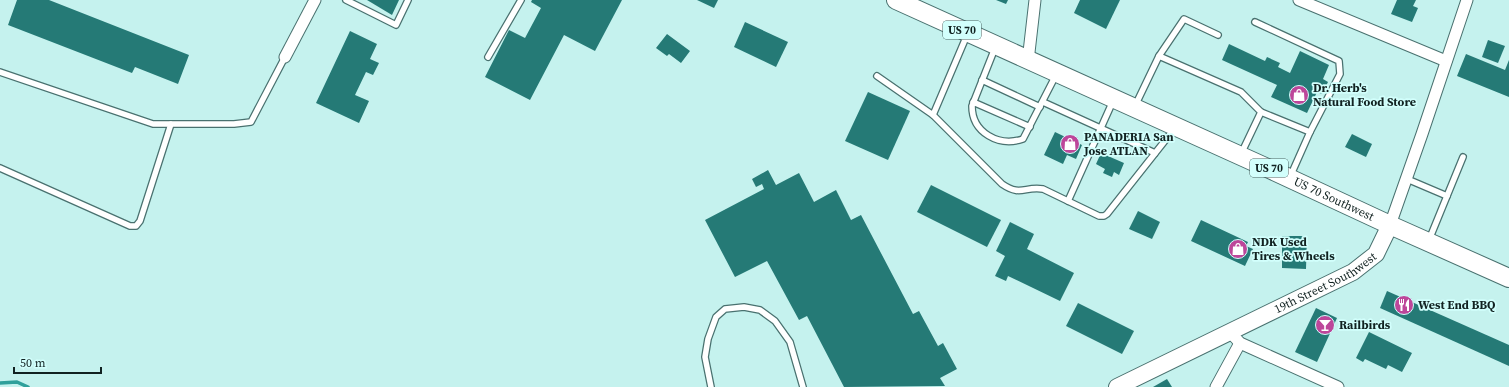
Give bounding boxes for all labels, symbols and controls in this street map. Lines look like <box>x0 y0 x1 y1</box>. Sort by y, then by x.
road number: US 70 <box>943 21 981 39</box>
place label: Dr. Herb's Natural Food Store <box>1313 80 1416 110</box>
shop icon: Dr. Herb's Natural Food Store <box>1288 84 1310 106</box>
place label: PANADERIA San Jose ATLAN <box>1083 129 1174 159</box>
shop icon: PANADERIA San Jose ATLAN <box>1059 133 1081 155</box>
road number: US 70 <box>1250 159 1288 177</box>
street label: US 70 Southwest <box>1291 173 1377 225</box>
place label: NDK Used Tires & Wheels <box>1252 234 1335 264</box>
shop icon: NDK Used Tires & Wheels <box>1227 238 1249 260</box>
street label: 19th Street Southwest <box>1272 249 1380 317</box>
restaurant icon: West End BBQ <box>1393 294 1415 316</box>
place label: West End BBQ <box>1418 297 1496 313</box>
bar icon: Railbirds <box>1314 314 1336 336</box>
place label: Railbirds <box>1339 317 1391 333</box>
scale bar <box>14 349 101 375</box>
text: 50 m <box>20 355 46 371</box>

